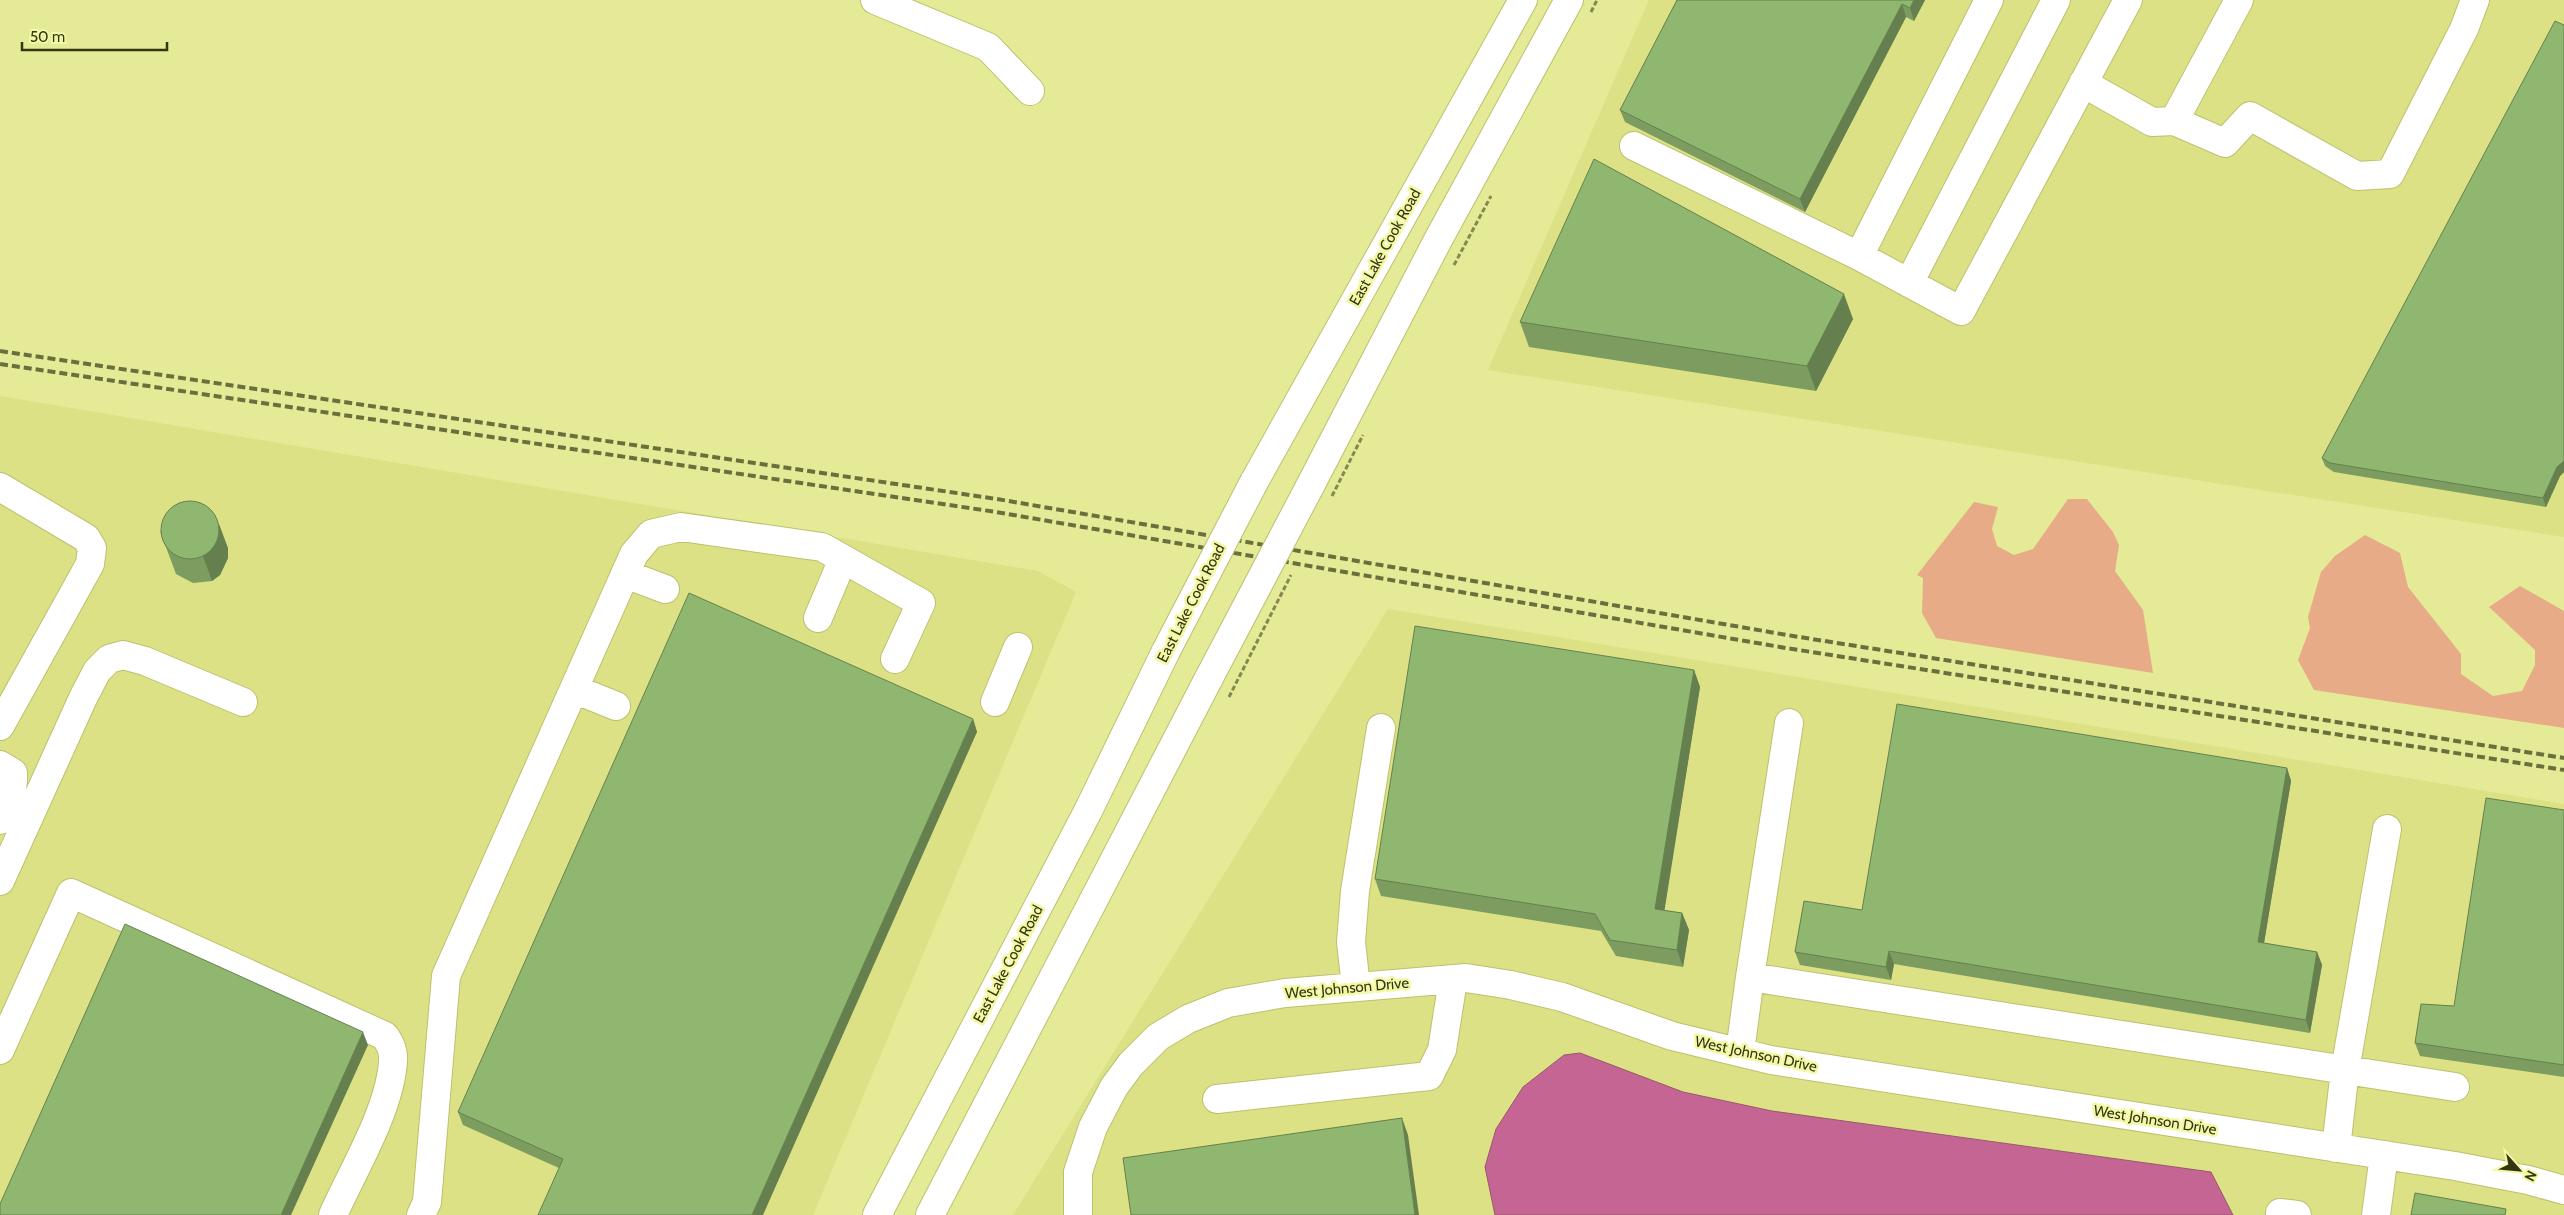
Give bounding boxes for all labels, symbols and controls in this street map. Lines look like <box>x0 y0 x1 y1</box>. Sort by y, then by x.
scale bar <box>22 20 168 52</box>
text: 50 m <box>30 28 65 46</box>
street label: East Lake Cook Road <box>1345 186 1425 308</box>
street label: East Lake Cook Road <box>1153 541 1229 665</box>
street label: East Lake Cook Road <box>969 902 1047 1026</box>
street label: West Johnson Drive <box>1284 974 1410 1002</box>
street label: West Johnson Drive <box>1693 1032 1819 1076</box>
street label: West Johnson Drive <box>2092 1101 2218 1139</box>
north arrow <box>2494 1145 2544 1195</box>
text: N <box>2520 1167 2541 1184</box>

